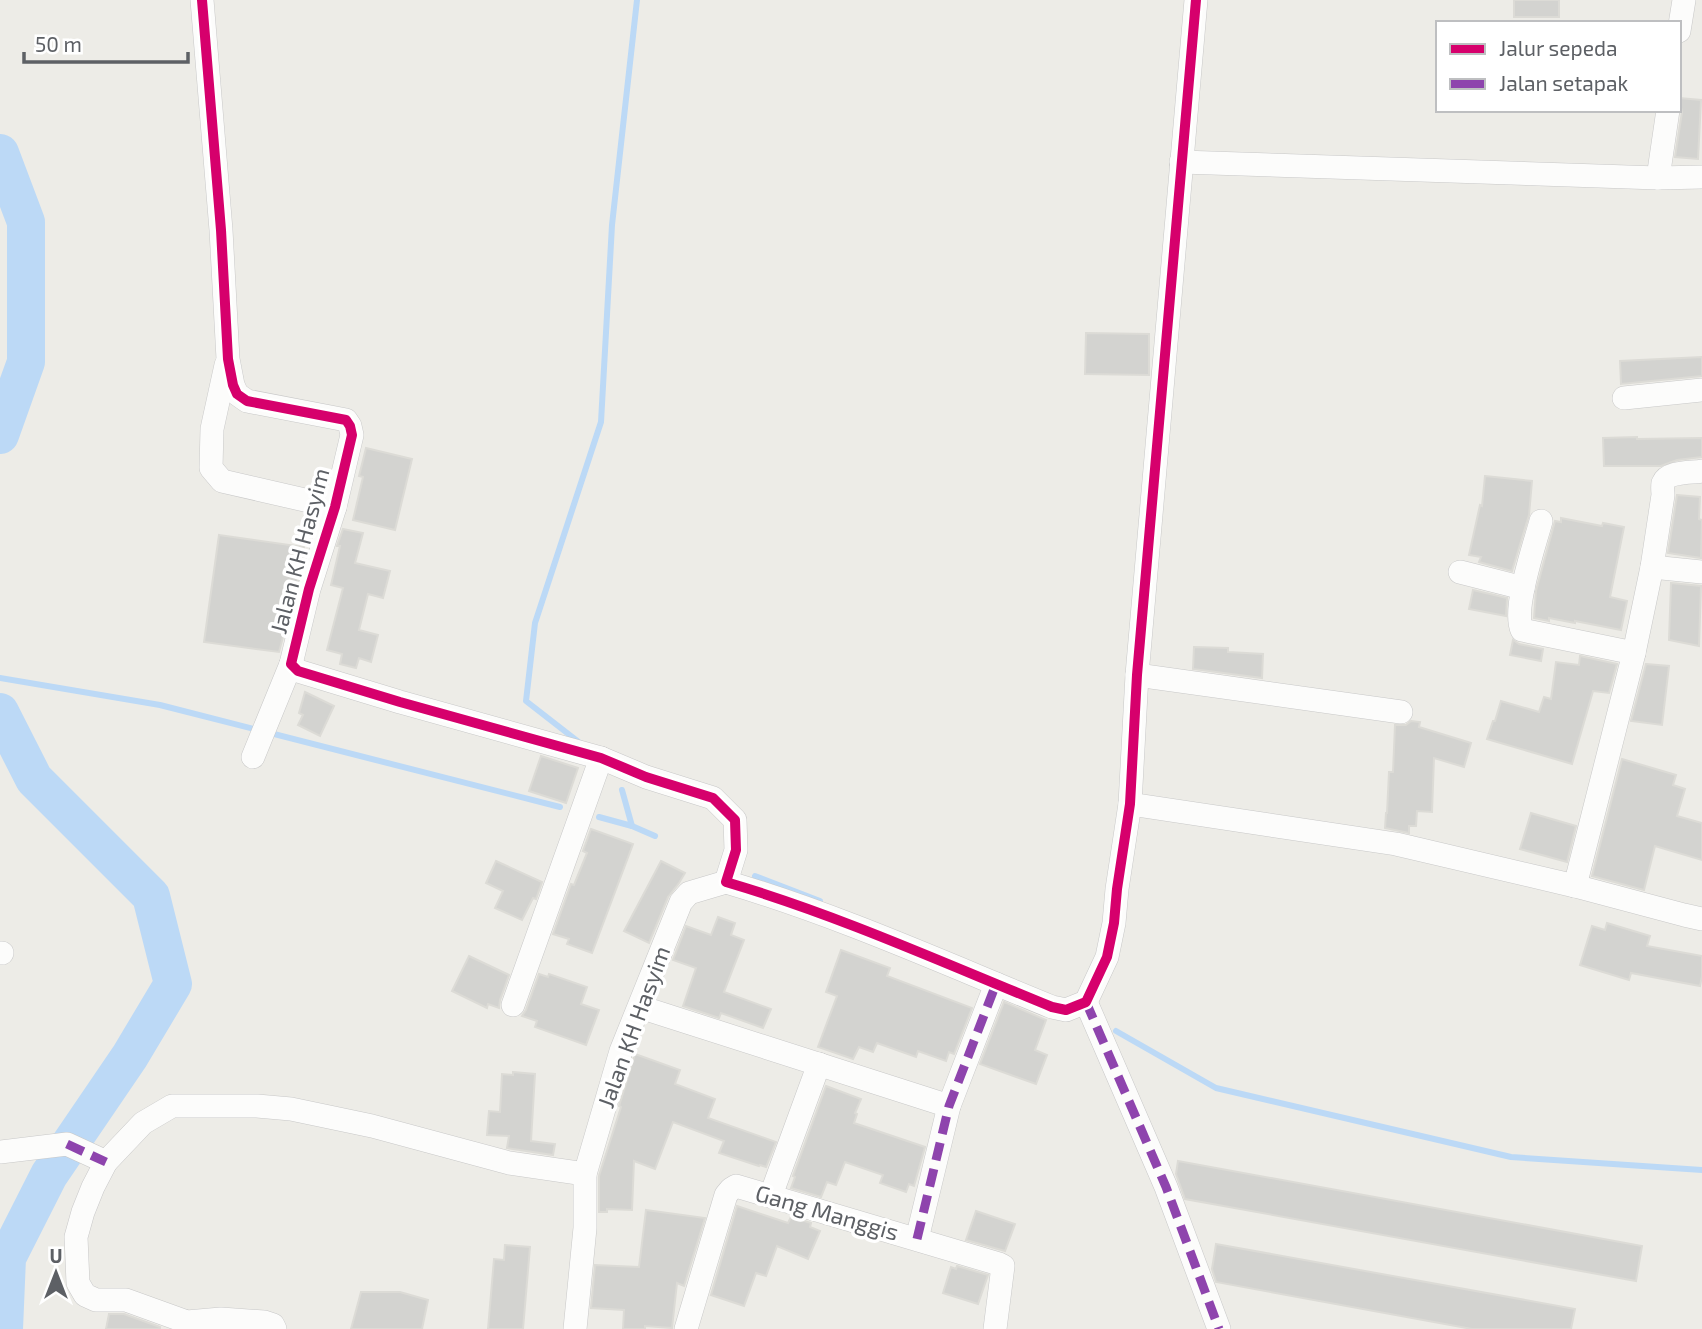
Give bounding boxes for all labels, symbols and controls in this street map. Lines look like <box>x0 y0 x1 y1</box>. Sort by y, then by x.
scale bar <box>24 21 189 65</box>
legend <box>1436 21 1681 112</box>
text: 50 m <box>35 31 82 56</box>
text: Jalur sepeda <box>1499 35 1618 60</box>
text: Jalan setapak <box>1499 70 1629 95</box>
street label: Jalan KH Hasyim <box>263 465 335 637</box>
street label: Jalan KH Hasyim <box>591 942 675 1111</box>
street label: Gang Manggis <box>752 1178 902 1246</box>
north arrow <box>21 1238 91 1308</box>
text: U <box>49 1244 63 1267</box>

